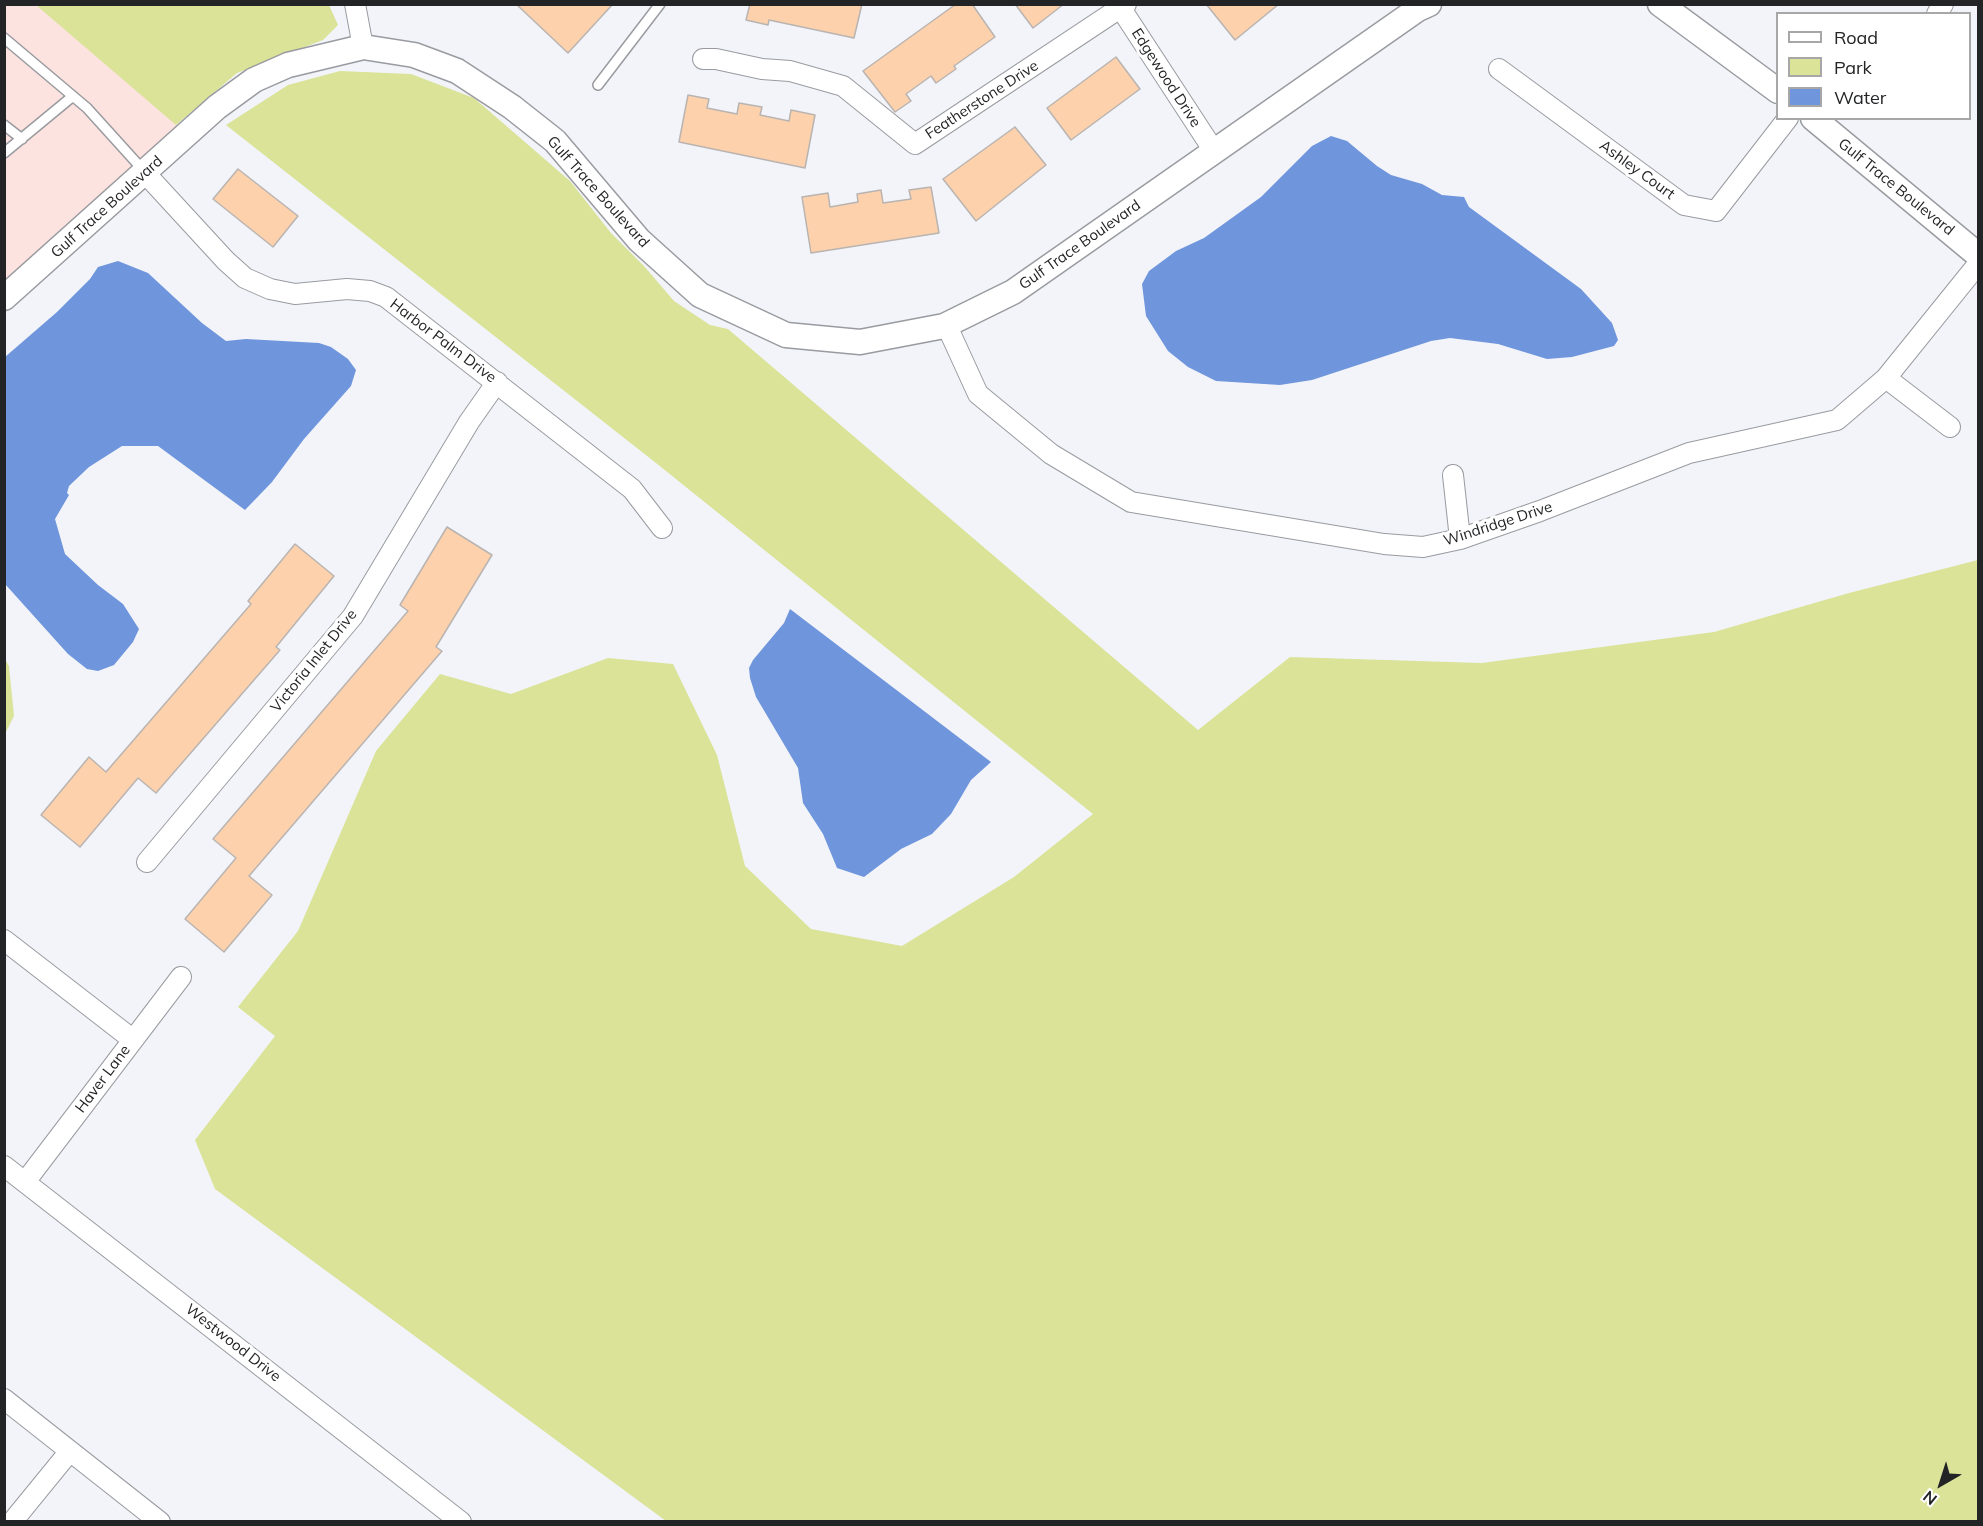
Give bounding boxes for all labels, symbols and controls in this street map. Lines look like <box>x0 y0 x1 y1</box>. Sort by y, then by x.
legend <box>1776 12 1971 120</box>
street label: Edgewood Drive <box>1127 25 1205 131</box>
text: Road <box>1834 26 1878 49</box>
text: Park <box>1834 56 1872 79</box>
street label: Featherstone Drive <box>922 57 1042 143</box>
text: Water <box>1834 86 1886 109</box>
street label: Gulf Trace Boulevard <box>543 132 653 252</box>
street label: Gulf Trace Boulevard <box>1834 135 1958 239</box>
street label: Ashley Court <box>1596 137 1678 203</box>
street label: Gulf Trace Boulevard <box>47 152 167 262</box>
street label: Gulf Trace Boulevard <box>1016 196 1144 294</box>
street label: Harbor Palm Drive <box>386 295 500 387</box>
street label: Windridge Drive <box>1441 498 1555 550</box>
street label: Victoria Inlet Drive <box>267 606 361 716</box>
street label: Haver Lane <box>72 1042 134 1116</box>
street label: Westwood Drive <box>182 1300 284 1386</box>
north arrow <box>1911 1454 1971 1514</box>
text: N <box>1919 1486 1941 1510</box>

